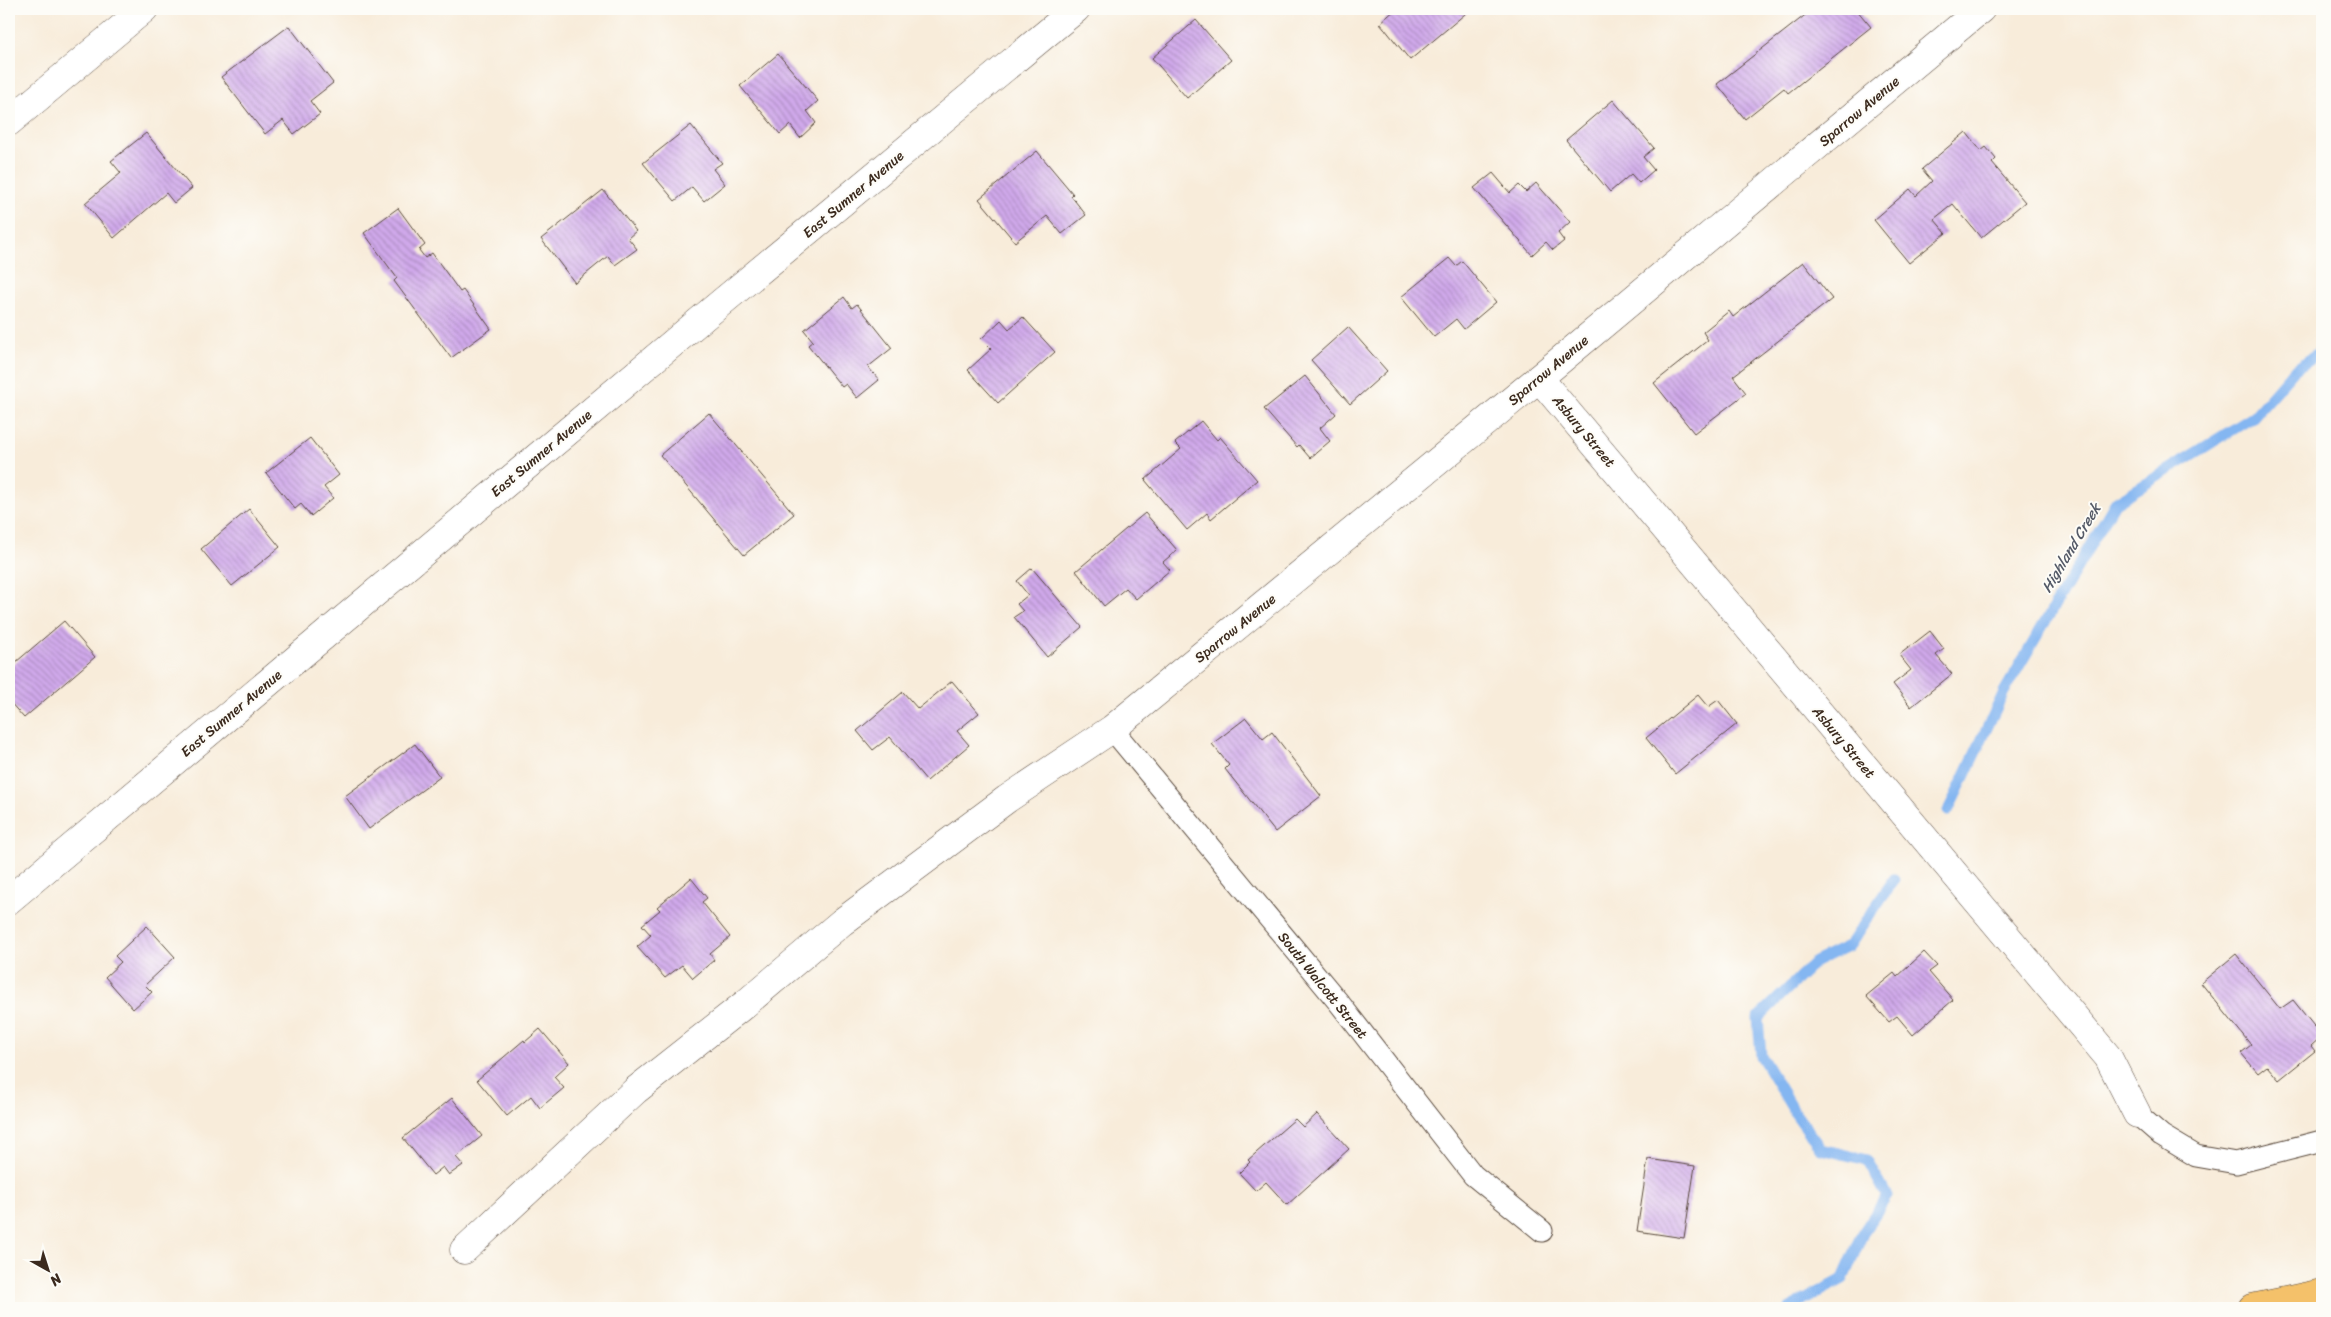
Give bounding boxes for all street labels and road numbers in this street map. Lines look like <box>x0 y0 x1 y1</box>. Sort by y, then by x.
street label: Sparrow Avenue <box>1813 70 1906 153</box>
street label: East Sumner Avenue <box>797 144 910 245</box>
street label: Sparrow Avenue <box>1502 329 1595 412</box>
street label: Asbury Street <box>1545 389 1622 473</box>
street label: East Sumner Avenue <box>485 403 598 504</box>
street label: Sparrow Avenue <box>1189 587 1282 670</box>
street label: East Sumner Avenue <box>175 663 288 764</box>
street label: Asbury Street <box>1805 700 1882 784</box>
street label: South Walcott Street <box>1271 926 1374 1045</box>

